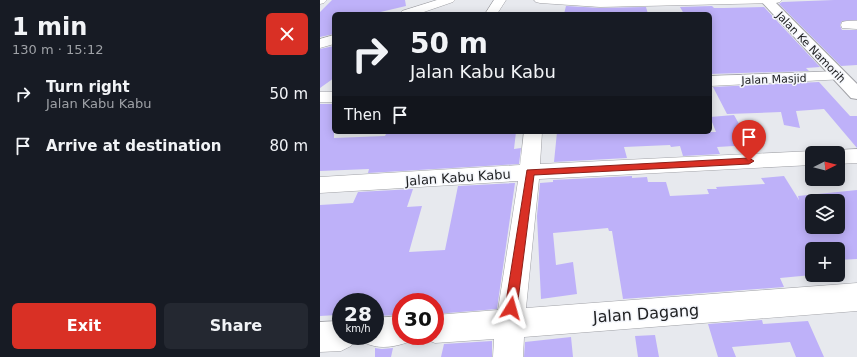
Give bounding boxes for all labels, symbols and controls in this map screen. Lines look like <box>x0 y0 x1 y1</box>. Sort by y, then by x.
street label: Jalan Ke Namorih <box>773 8 848 86</box>
text: 1 min <box>12 13 87 41</box>
button: close <box>266 13 308 55</box>
text: 50 m <box>410 27 488 60</box>
icon: right <box>344 28 396 80</box>
text: 130 m · 15:12 <box>12 42 103 57</box>
text: Jalan Kabu Kabu <box>410 61 556 82</box>
street label: Jalan Masjid <box>740 72 807 87</box>
text: Turn right <box>46 78 130 96</box>
icon: right <box>12 83 34 105</box>
text: 50 m <box>270 85 308 103</box>
text: Jalan Kabu Kabu <box>46 96 151 111</box>
icon: arrive <box>389 104 411 126</box>
text: Then <box>344 106 381 124</box>
pin <box>732 120 766 161</box>
icon: arrive <box>738 126 760 148</box>
icon: arrive <box>12 135 34 157</box>
text: Arrive at destination <box>46 137 221 155</box>
text: 80 m <box>270 137 308 155</box>
north arrow <box>805 146 845 186</box>
map controls <box>805 146 845 282</box>
street label: Jalan Kabu Kabu <box>404 166 511 189</box>
button: layers <box>805 194 845 234</box>
button: + <box>805 242 845 282</box>
position arrow <box>490 287 532 329</box>
speed limit sign: 30 <box>392 293 444 345</box>
street label: Jalan Dagang <box>591 300 700 327</box>
text: 28 <box>344 302 372 326</box>
button: Exit <box>12 303 156 349</box>
button: Share <box>164 303 308 349</box>
text: km/h <box>345 323 371 334</box>

